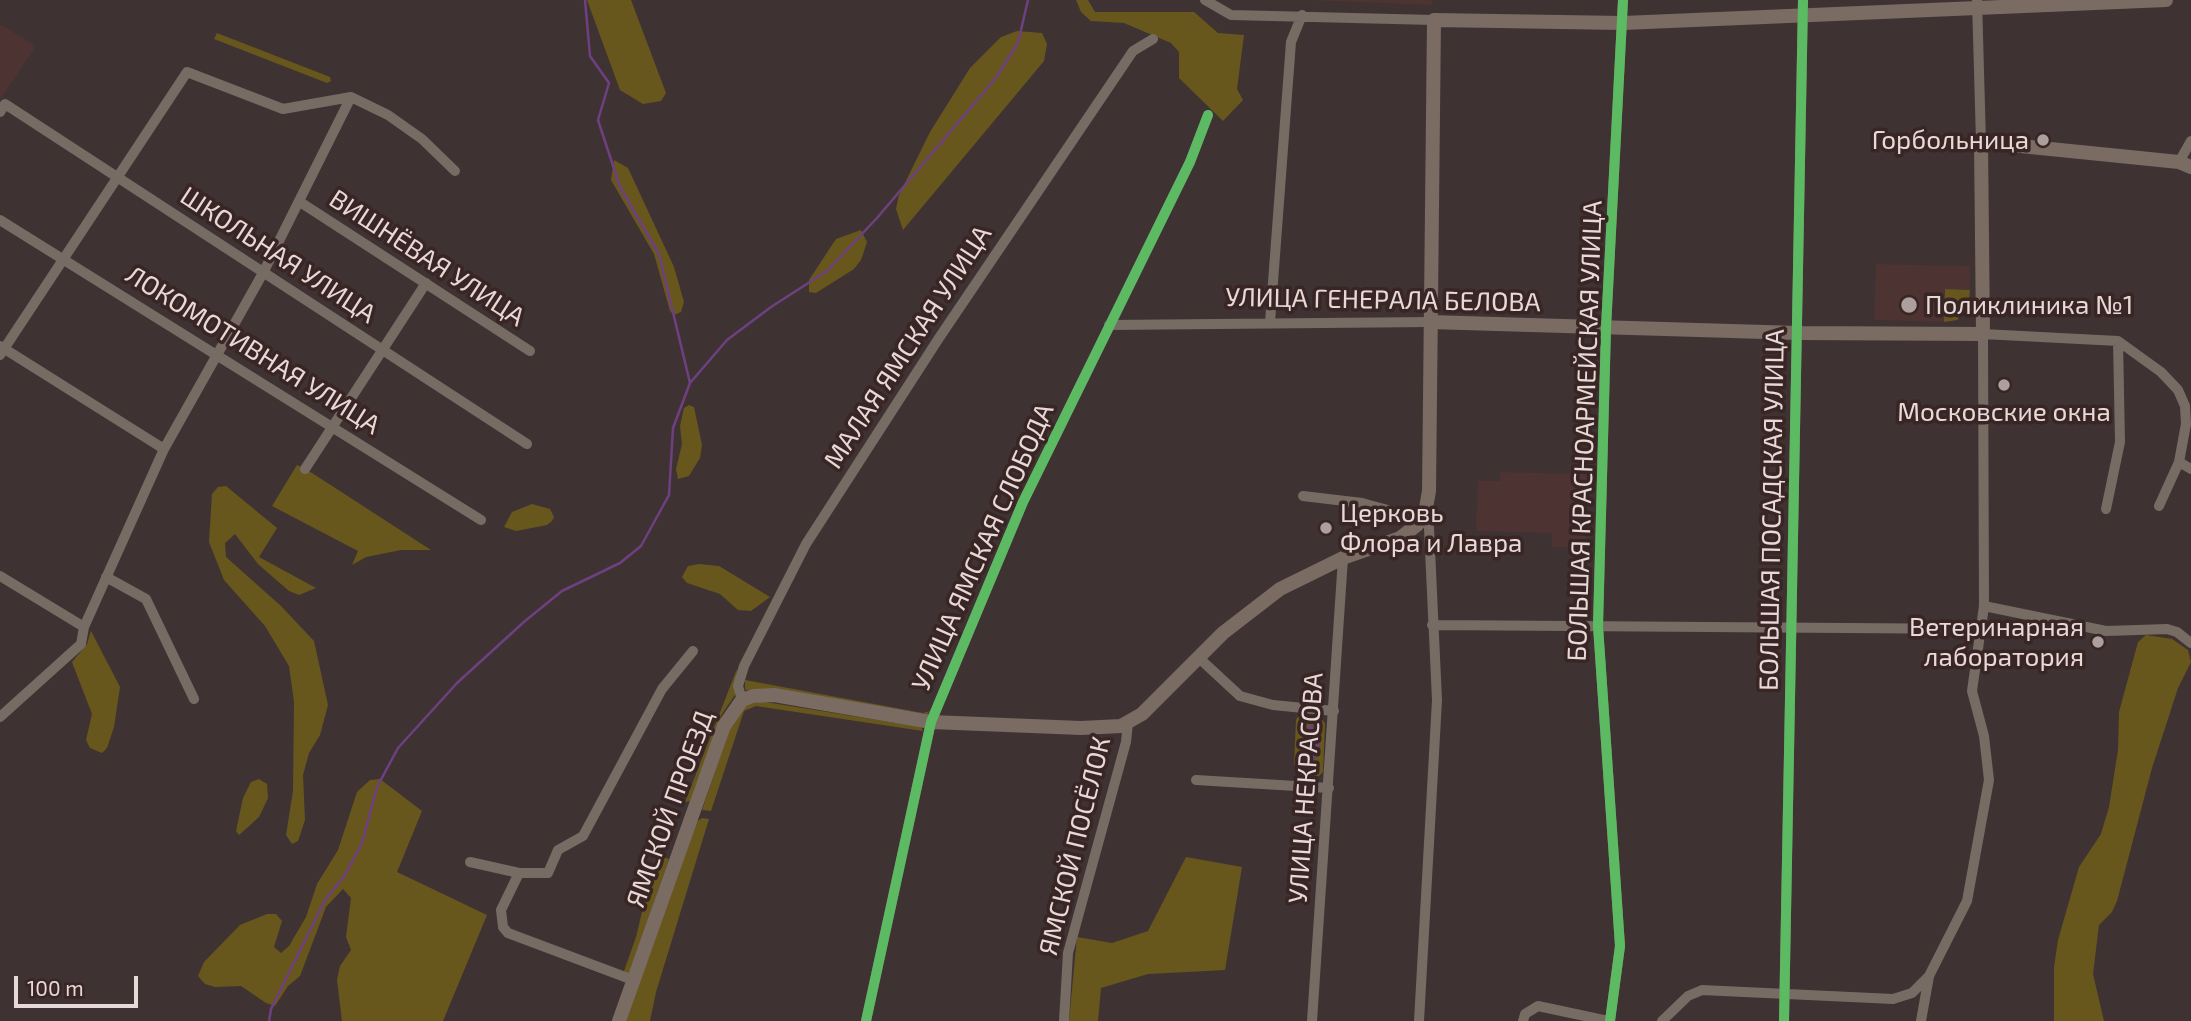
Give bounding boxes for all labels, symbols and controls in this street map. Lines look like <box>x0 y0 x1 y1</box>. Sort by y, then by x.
place label: Горбольница <box>1872 124 2029 156</box>
marker: Горбольница <box>2035 132 2051 148</box>
street label: ШКОЛЬНАЯ УЛИЦА <box>174 180 382 330</box>
street label: ВИШНЁВАЯ УЛИЦА <box>323 183 531 333</box>
street label: БОЛЬШАЯ КРАСНОАРМЕЙСКАЯ УЛИЦА <box>1561 200 1609 662</box>
street label: МАЛАЯ ЯМСКАЯ УЛИЦА <box>818 220 998 474</box>
street label: ЛОКОМОТИВНАЯ УЛИЦА <box>120 259 386 441</box>
street label: УЛИЦА ГЕНЕРАЛА БЕЛОВА <box>1225 282 1541 318</box>
place label: Поликлиника №1 <box>1925 289 2133 321</box>
marker: Поликлиника №1 <box>1899 295 1919 315</box>
street label: БОЛЬШАЯ ПОСАДСКАЯ УЛИЦА <box>1753 329 1791 691</box>
marker: Московские окна <box>1996 377 2012 393</box>
place label: Московские окна <box>1897 396 2111 428</box>
street label: УЛИЦА ЯМСКАЯ СЛОБОДА <box>905 399 1061 695</box>
place label: Церковь Флора и Лавра <box>1340 497 1522 558</box>
marker: Церковь Флора и Лавра <box>1318 520 1334 536</box>
place label: Ветеринарная лаборатория <box>1909 611 2084 672</box>
marker: Ветеринарная лаборатория <box>2090 634 2106 650</box>
street label: УЛИЦА НЕКРАСОВА <box>1282 671 1330 905</box>
street label: ЯМСКОЙ ПРОЕЗД <box>620 706 720 912</box>
street label: ЯМСКОЙ ПОСЁЛОК <box>1033 734 1117 958</box>
scale bar <box>18 962 142 1006</box>
text: 100 m <box>27 975 84 1000</box>

